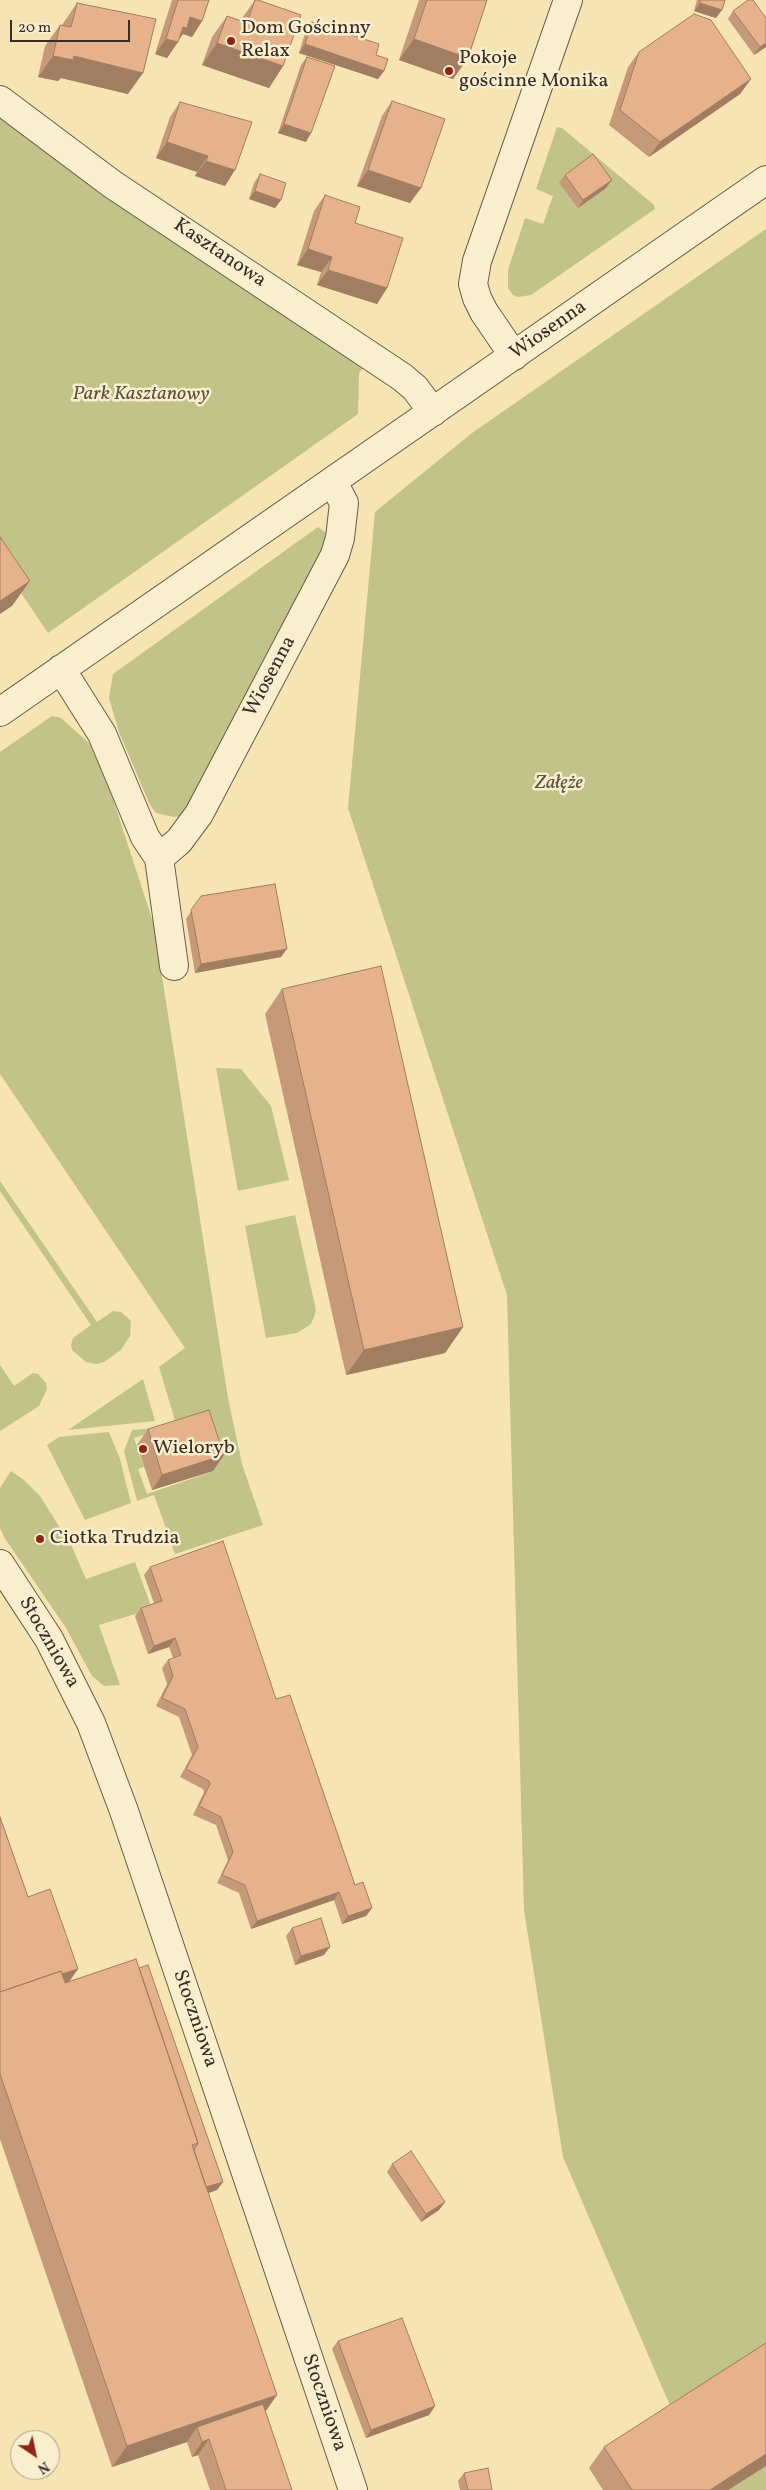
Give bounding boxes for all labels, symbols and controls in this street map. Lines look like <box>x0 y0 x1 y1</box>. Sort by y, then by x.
scale bar <box>12 10 132 42</box>
place label: Dom Gościnny Relax <box>241 17 371 64</box>
text: 20 m <box>18 18 51 39</box>
marker: Dom Gościnny Relax <box>225 35 237 47</box>
place label: Pokoje gościnne Monika <box>459 47 608 94</box>
marker: Pokoje gościnne Monika <box>443 65 455 77</box>
street label: Kasztanowa <box>168 214 270 294</box>
street label: Wiosenna <box>506 296 592 366</box>
park label: Park Kasztanowy <box>73 383 209 407</box>
street label: Wiosenna <box>240 633 302 721</box>
park label: Załęże <box>535 772 583 796</box>
place label: Wieloryb <box>153 1437 235 1461</box>
marker: Wieloryb <box>137 1443 149 1455</box>
place label: Ciotka Trudzia <box>50 1527 179 1551</box>
marker: Ciotka Trudzia <box>34 1533 46 1545</box>
street label: Stoczniowa <box>12 1593 84 1693</box>
street label: Stoczniowa <box>166 1967 222 2071</box>
street label: Stoczniowa <box>295 2351 351 2455</box>
north arrow <box>10 2430 60 2480</box>
text: N <box>34 2456 53 2478</box>

